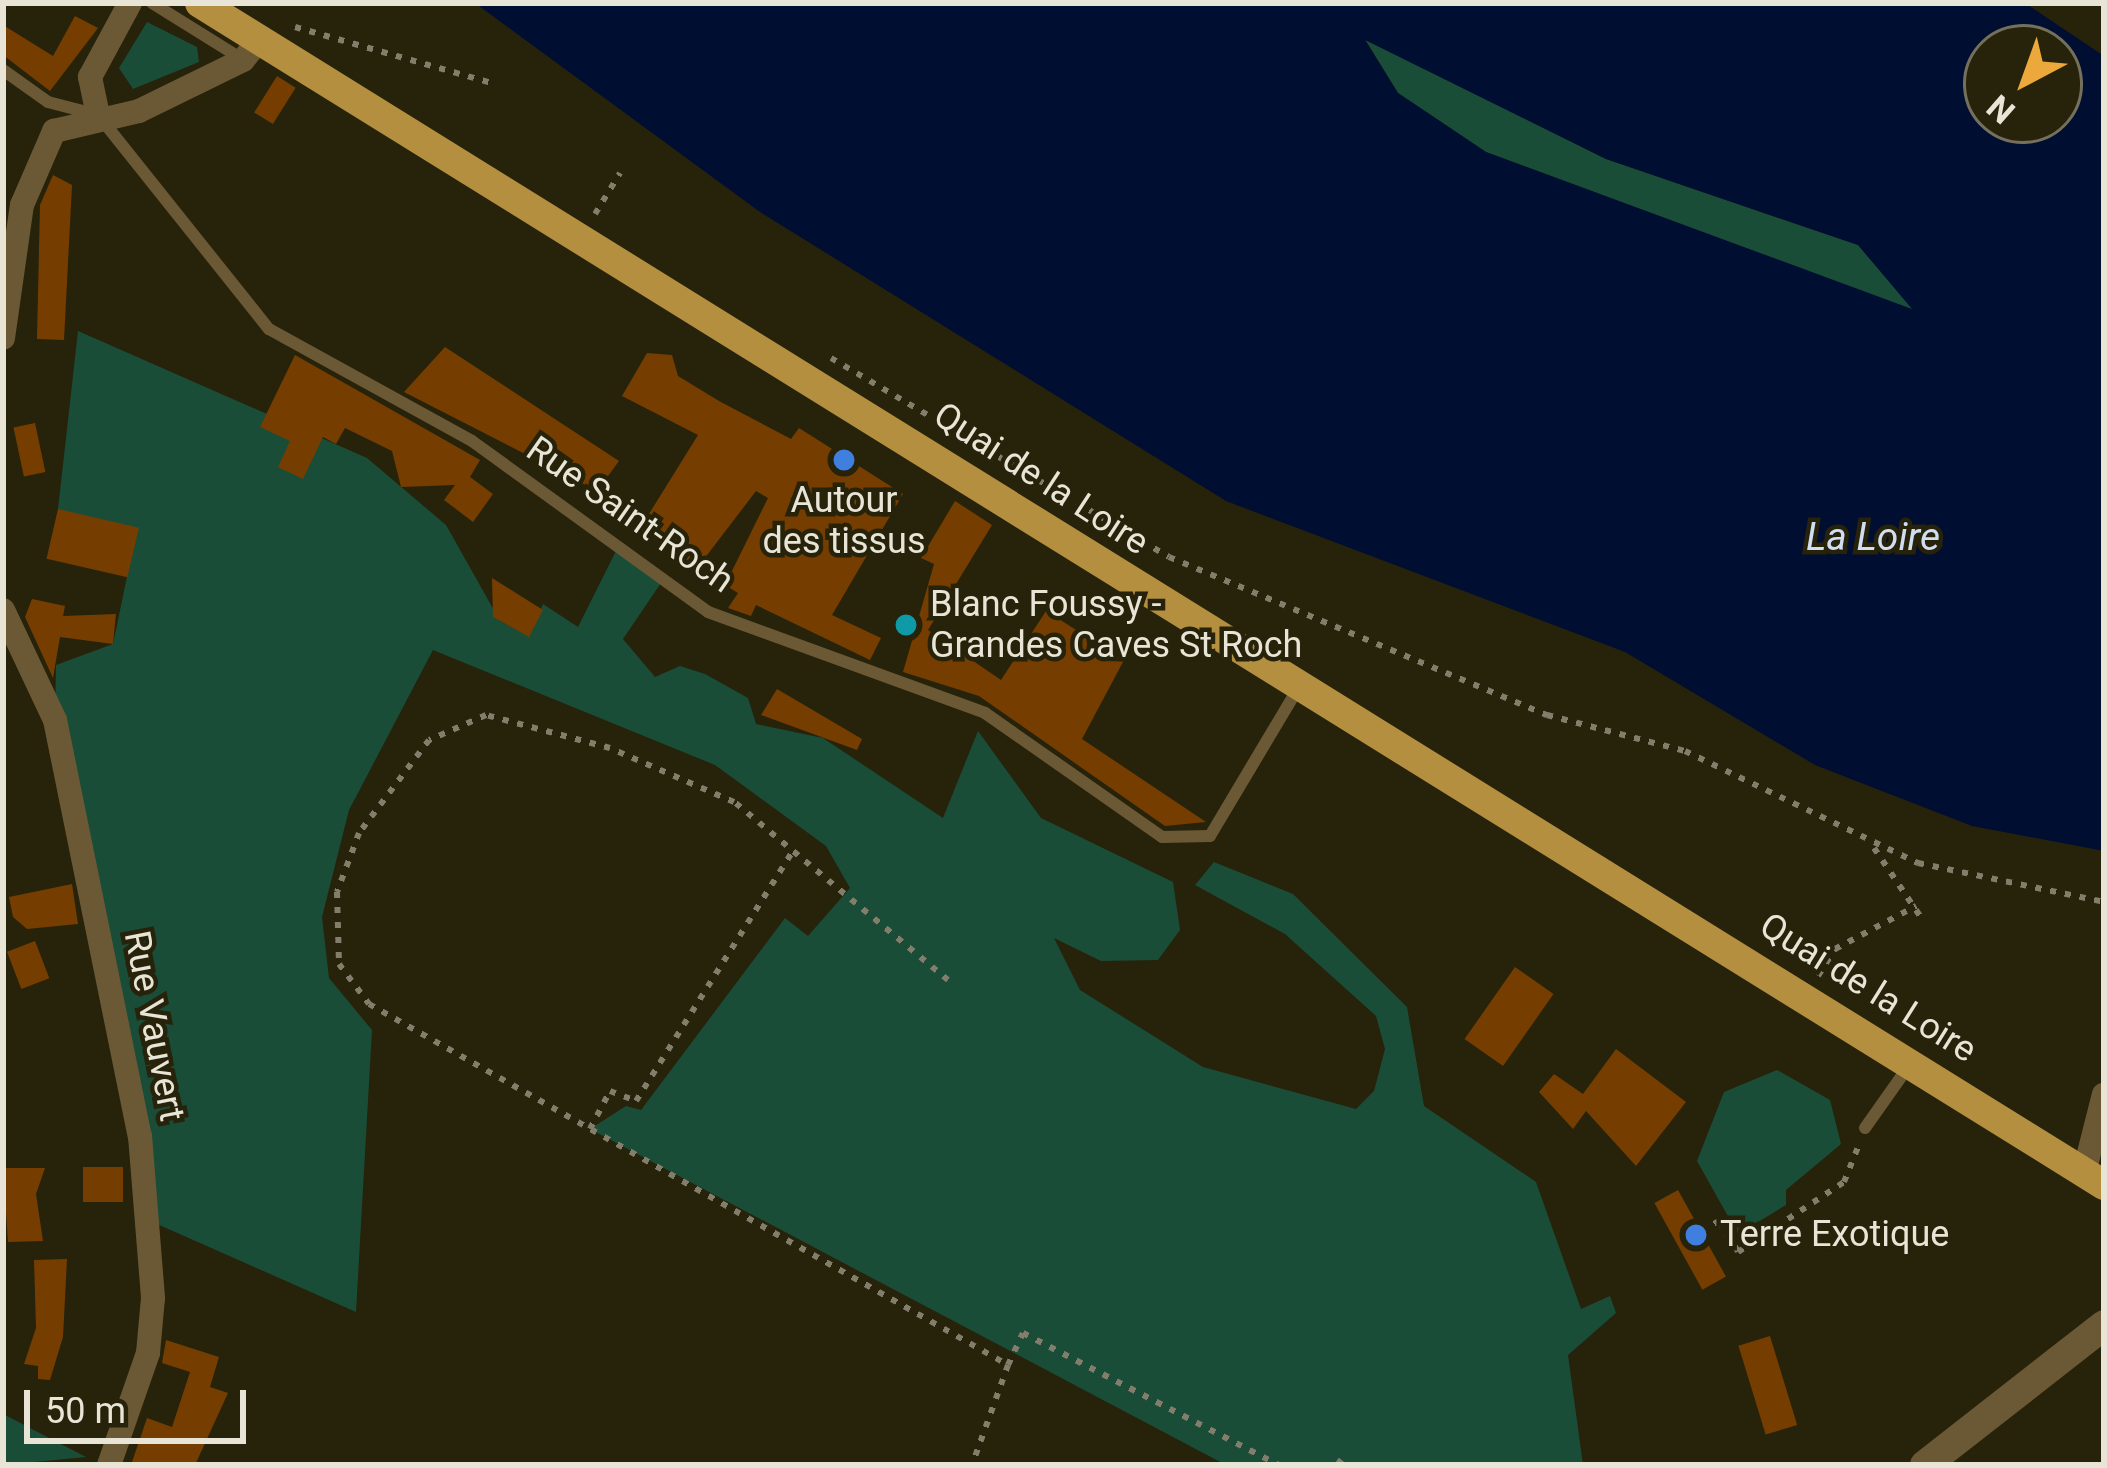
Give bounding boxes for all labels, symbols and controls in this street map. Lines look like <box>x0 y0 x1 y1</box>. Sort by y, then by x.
north arrow <box>1963 24 2083 144</box>
text: N <box>1979 87 2023 132</box>
street label: Quai de la Loire <box>926 394 1156 564</box>
street label: Rue Saint-Roch <box>518 428 742 602</box>
marker: Autour des tissus <box>831 447 857 473</box>
place label: Autour des tissus <box>762 478 926 563</box>
water label: La Loire <box>1806 514 1940 560</box>
place label: Blanc Foussy - Grandes Caves St Roch <box>930 582 1302 667</box>
marker: Blanc Foussy - Grandes Caves St Roch <box>893 612 919 638</box>
street label: Quai de la Loire <box>1752 904 1984 1072</box>
street label: Rue Vauvert <box>114 927 194 1125</box>
place label: Terre Exotique <box>1720 1213 1949 1257</box>
marker: Terre Exotique <box>1683 1222 1709 1248</box>
scale bar <box>30 1366 252 1440</box>
text: 50 m <box>45 1390 126 1432</box>

